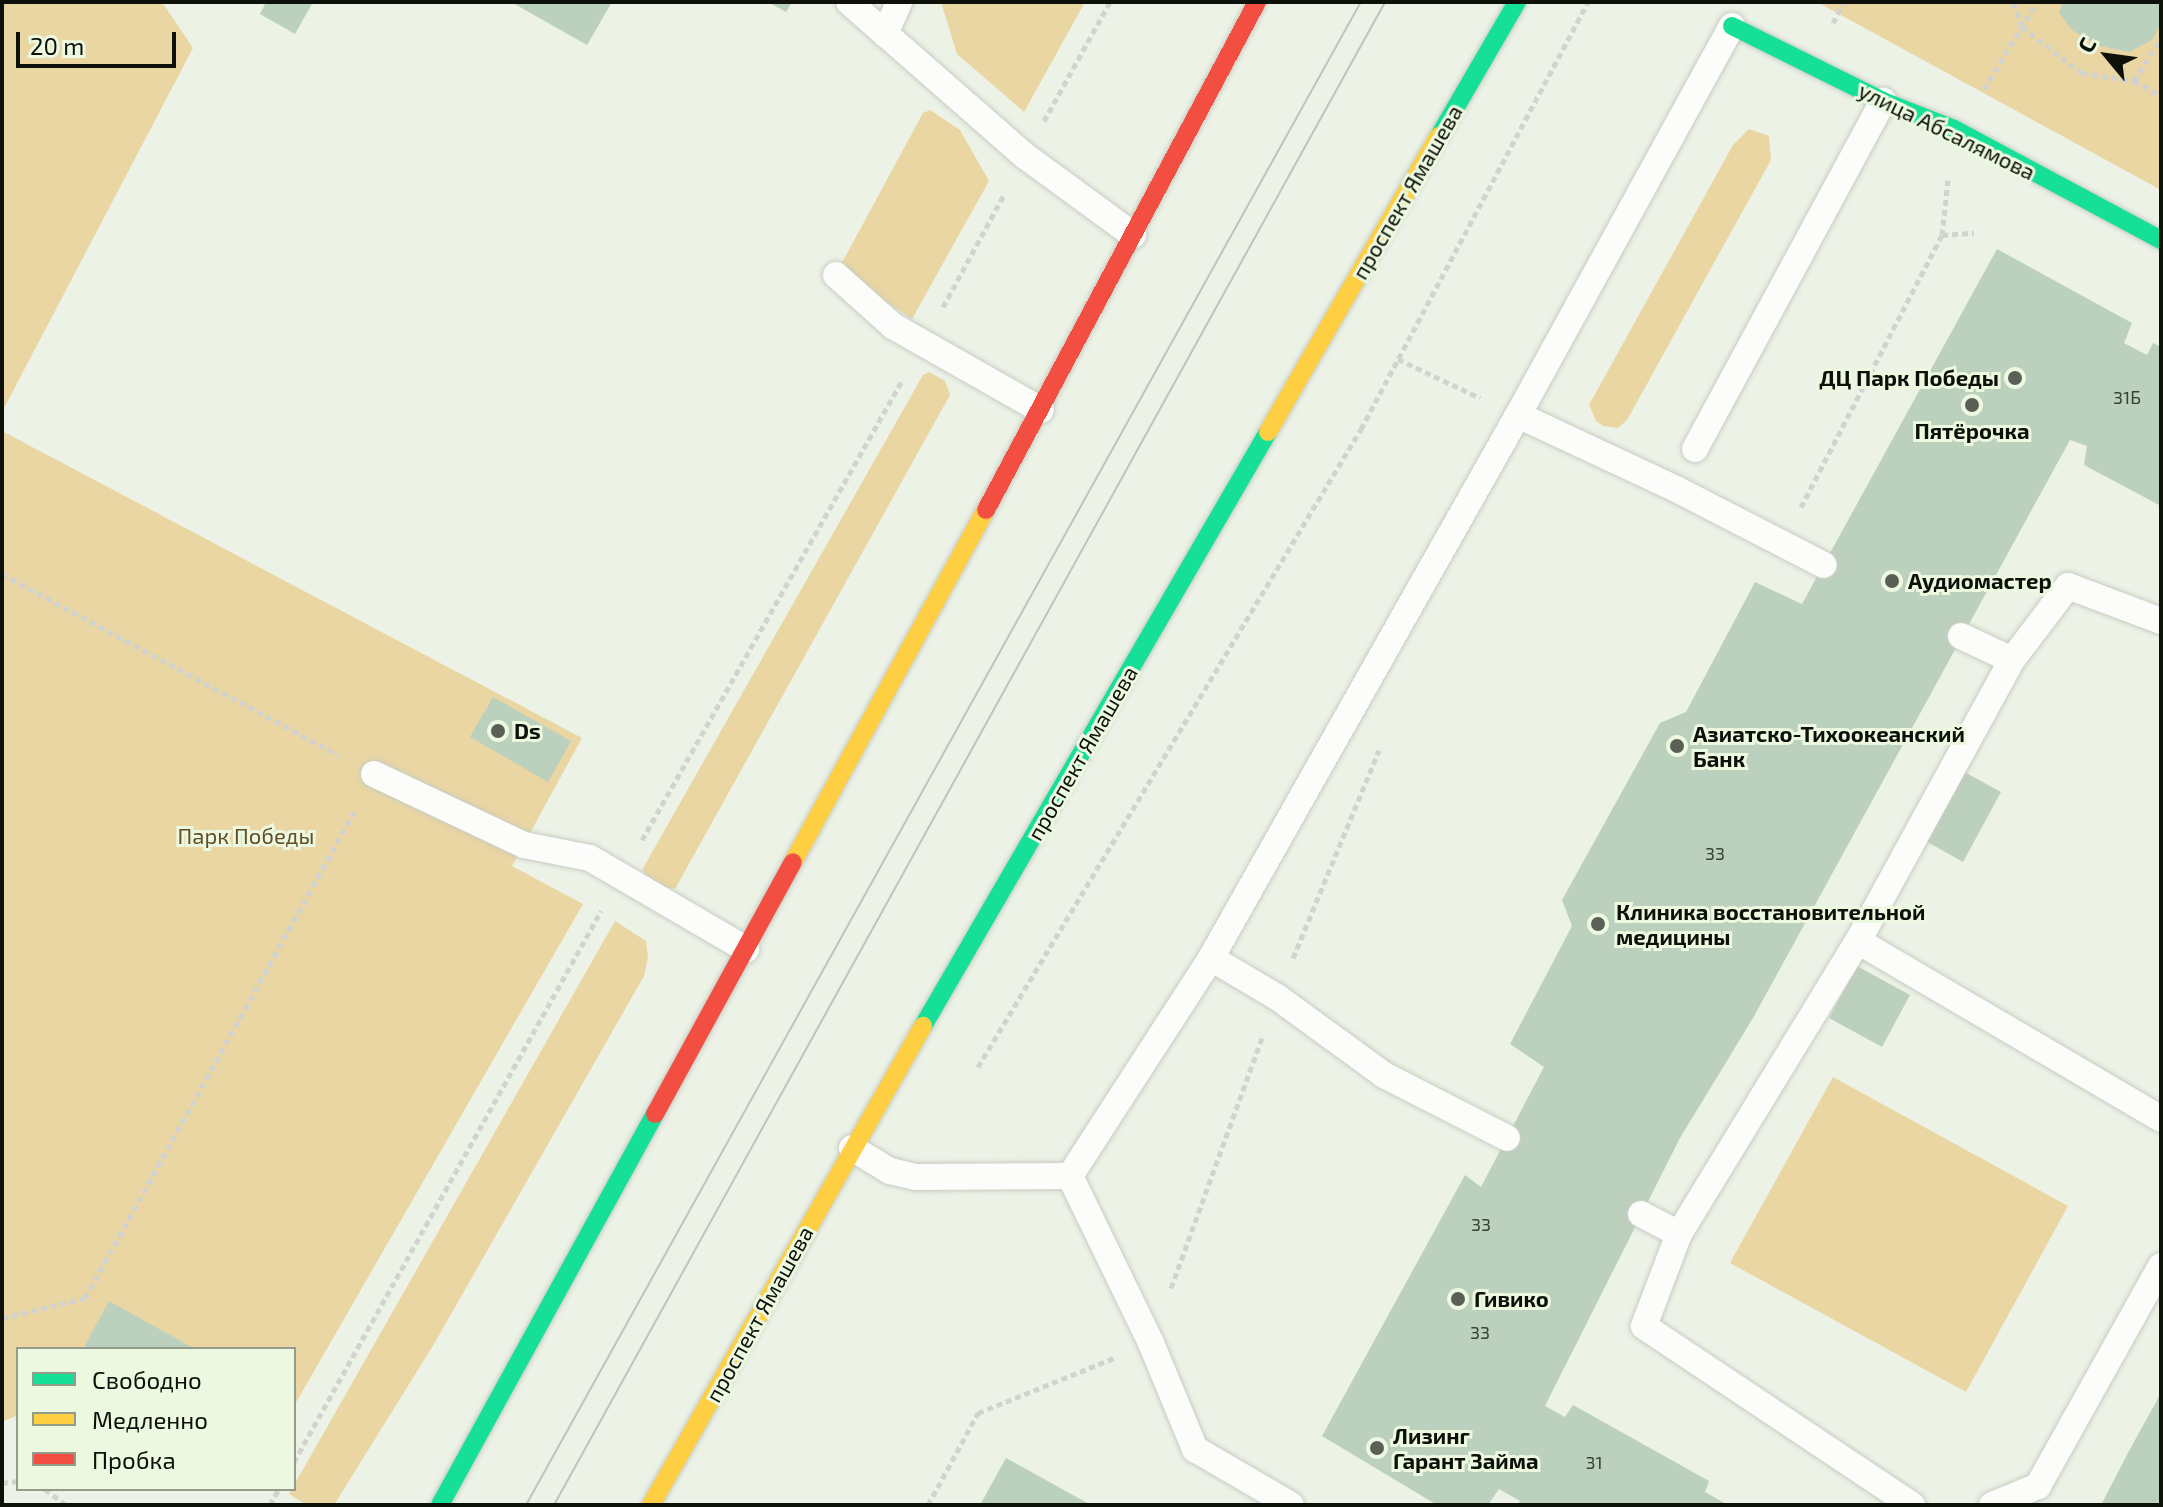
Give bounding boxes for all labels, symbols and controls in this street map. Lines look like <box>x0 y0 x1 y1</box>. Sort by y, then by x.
scale bar <box>20 16 180 66</box>
north arrow <box>2067 16 2147 96</box>
text: 20 m <box>30 31 84 60</box>
text: С <box>2072 32 2101 56</box>
street label: улица Абсалямова <box>1854 77 2040 185</box>
street label: проспект Ямашева <box>1346 100 1468 284</box>
place label: ДЦ Парк Победы <box>1819 365 1999 391</box>
marker: ДЦ Парк Победы <box>2006 369 2024 387</box>
house number: 31Б <box>2113 386 2141 408</box>
marker: Пятёрочка <box>1963 396 1981 414</box>
place label: Пятёрочка <box>1914 418 2030 444</box>
place label: Аудиомастер <box>1908 568 2052 594</box>
marker: Аудиомастер <box>1883 572 1901 590</box>
street label: проспект Ямашева <box>1021 661 1143 845</box>
place label: Ds <box>514 718 541 744</box>
place label: Азиатско-Тихоокеанский Банк <box>1693 720 1965 772</box>
marker: Ds <box>489 722 507 740</box>
marker: Азиатско-Тихоокеанский Банк <box>1668 737 1686 755</box>
park label: Парк Победы <box>178 823 314 849</box>
house number: 33 <box>1705 842 1725 864</box>
place label: Клиника восстановительной медицины <box>1616 898 1925 950</box>
marker: Клиника восстановительной медицины <box>1587 913 1609 935</box>
house number: 33 <box>1471 1213 1491 1235</box>
street label: проспект Ямашева <box>700 1221 818 1407</box>
place label: Гивико <box>1474 1286 1549 1312</box>
marker: Гивико <box>1449 1290 1467 1308</box>
house number: 33 <box>1470 1321 1490 1343</box>
legend <box>16 1347 296 1491</box>
text: Свободно <box>92 1365 202 1394</box>
text: Медленно <box>92 1405 208 1434</box>
place label: Лизинг Гарант Займа <box>1393 1422 1539 1474</box>
marker: Лизинг Гарант Займа <box>1368 1439 1386 1457</box>
text: Пробка <box>92 1445 176 1474</box>
house number: 31 <box>1585 1451 1603 1473</box>

